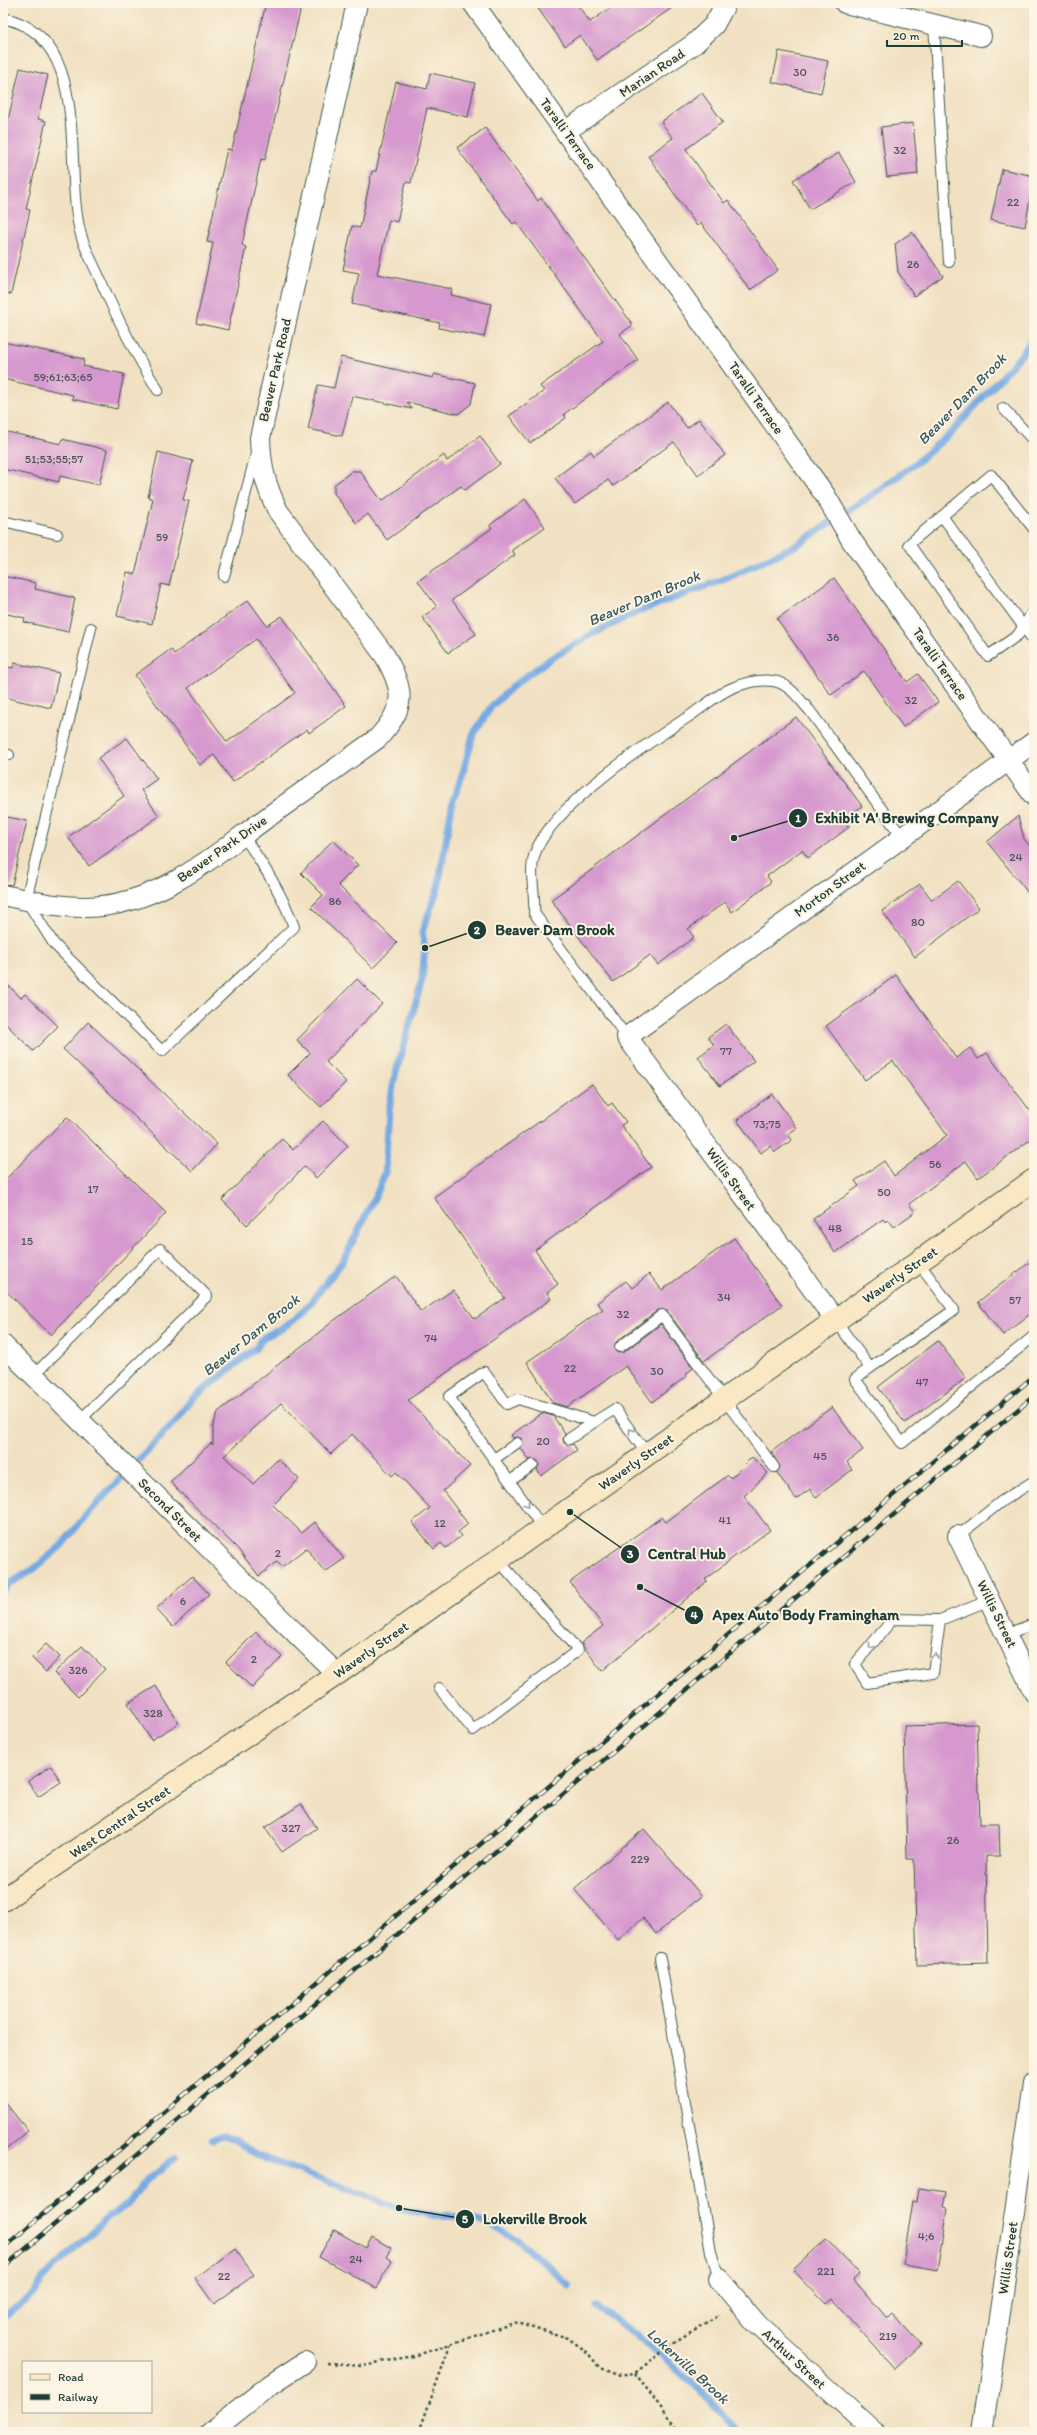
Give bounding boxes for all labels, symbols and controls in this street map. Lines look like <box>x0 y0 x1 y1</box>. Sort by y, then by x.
scale bar <box>887 22 962 48</box>
text: 20 m <box>893 29 920 43</box>
street label: Marian Road <box>616 45 688 101</box>
house number: 30 <box>793 65 807 79</box>
street label: Taralli Terrace <box>536 95 600 174</box>
house number: 32 <box>894 143 907 157</box>
house number: 22 <box>1007 195 1020 209</box>
house number: 26 <box>907 257 919 271</box>
street label: Beaver Park Road <box>255 316 295 423</box>
water label: Beaver Dam Brook <box>914 349 1011 448</box>
street label: Taralli Terrace <box>725 358 787 438</box>
house number: 59;61;63;65 <box>33 370 93 384</box>
house number: 51;53;55;57 <box>25 452 83 466</box>
house number: 59 <box>156 530 168 544</box>
water label: Beaver Dam Brook <box>585 566 704 630</box>
street label: Taralli Terrace <box>909 624 971 704</box>
house number: 36 <box>827 630 839 644</box>
house number: 32 <box>905 693 918 707</box>
callout: Exhibit 'A' Brewing Company <box>788 805 1007 832</box>
text: Exhibit 'A' Brewing Company <box>815 809 1000 828</box>
street label: Beaver Park Drive <box>174 811 270 886</box>
text: 1 <box>795 811 801 825</box>
house number: 24 <box>1009 850 1023 864</box>
street label: Morton Street <box>791 857 869 921</box>
house number: 86 <box>329 894 341 908</box>
house number: 80 <box>911 915 925 929</box>
callout: Beaver Dam Brook <box>467 916 623 943</box>
text: Beaver Dam Brook <box>495 921 615 939</box>
text: 2 <box>474 923 481 937</box>
house number: 77 <box>720 1044 732 1058</box>
house number: 73;75 <box>753 1117 781 1131</box>
street label: Willis Street <box>702 1144 760 1214</box>
house number: 56 <box>929 1157 941 1171</box>
house number: 17 <box>87 1182 99 1196</box>
house number: 50 <box>877 1185 891 1199</box>
house number: 48 <box>828 1221 842 1235</box>
house number: 15 <box>21 1234 33 1248</box>
street label: Waverly Street <box>859 1243 941 1307</box>
water label: Beaver Dam Brook <box>199 1290 304 1380</box>
house number: 34 <box>717 1290 731 1304</box>
house number: 57 <box>1009 1293 1021 1307</box>
house number: 32 <box>617 1307 630 1321</box>
house number: 74 <box>424 1331 438 1345</box>
house number: 22 <box>564 1361 577 1375</box>
house number: 30 <box>650 1364 664 1378</box>
house number: 47 <box>915 1375 929 1389</box>
one-way arrow <box>629 1429 636 1436</box>
street label: Waverly Street <box>595 1430 677 1494</box>
house number: 20 <box>536 1434 550 1448</box>
house number: 45 <box>813 1449 827 1463</box>
street label: Second Street <box>134 1474 206 1546</box>
one-way arrow <box>522 1500 529 1507</box>
house number: 41 <box>719 1513 732 1527</box>
house number: 12 <box>434 1516 447 1530</box>
callout: Central Hub <box>620 1541 734 1568</box>
text: Central Hub <box>648 1545 726 1563</box>
house number: 2 <box>275 1546 282 1560</box>
text: 3 <box>627 1547 634 1561</box>
street label: Willis Street <box>973 1577 1021 1651</box>
house number: 6 <box>180 1594 186 1608</box>
callout: Apex Auto Body Framingham <box>684 1601 908 1628</box>
text: Apex Auto Body Framingham <box>712 1606 900 1625</box>
text: 4 <box>690 1608 698 1622</box>
street label: Waverly Street <box>330 1618 412 1682</box>
one-way arrow <box>868 1641 875 1648</box>
house number: 2 <box>251 1652 258 1666</box>
one-way arrow <box>930 1653 939 1659</box>
house number: 326 <box>68 1663 88 1677</box>
house number: 328 <box>143 1706 163 1720</box>
street label: West Central Street <box>66 1782 174 1862</box>
house number: 327 <box>282 1821 300 1835</box>
house number: 26 <box>947 1833 959 1847</box>
house number: 229 <box>631 1852 649 1866</box>
callout: Lokerville Brook <box>455 2205 595 2232</box>
text: Lokerville Brook <box>483 2210 587 2228</box>
text: 5 <box>462 2212 469 2226</box>
street label: Willis Street <box>994 2220 1022 2296</box>
house number: 4;6 <box>918 2229 934 2243</box>
house number: 24 <box>349 2252 363 2266</box>
house number: 221 <box>817 2264 836 2278</box>
house number: 22 <box>218 2269 231 2283</box>
water label: Lokerville Brook <box>643 2324 734 2408</box>
street label: Arthur Street <box>759 2325 829 2393</box>
house number: 219 <box>879 2329 897 2343</box>
legend <box>22 2361 152 2413</box>
text: Road <box>58 2370 84 2384</box>
text: Railway <box>58 2390 98 2404</box>

